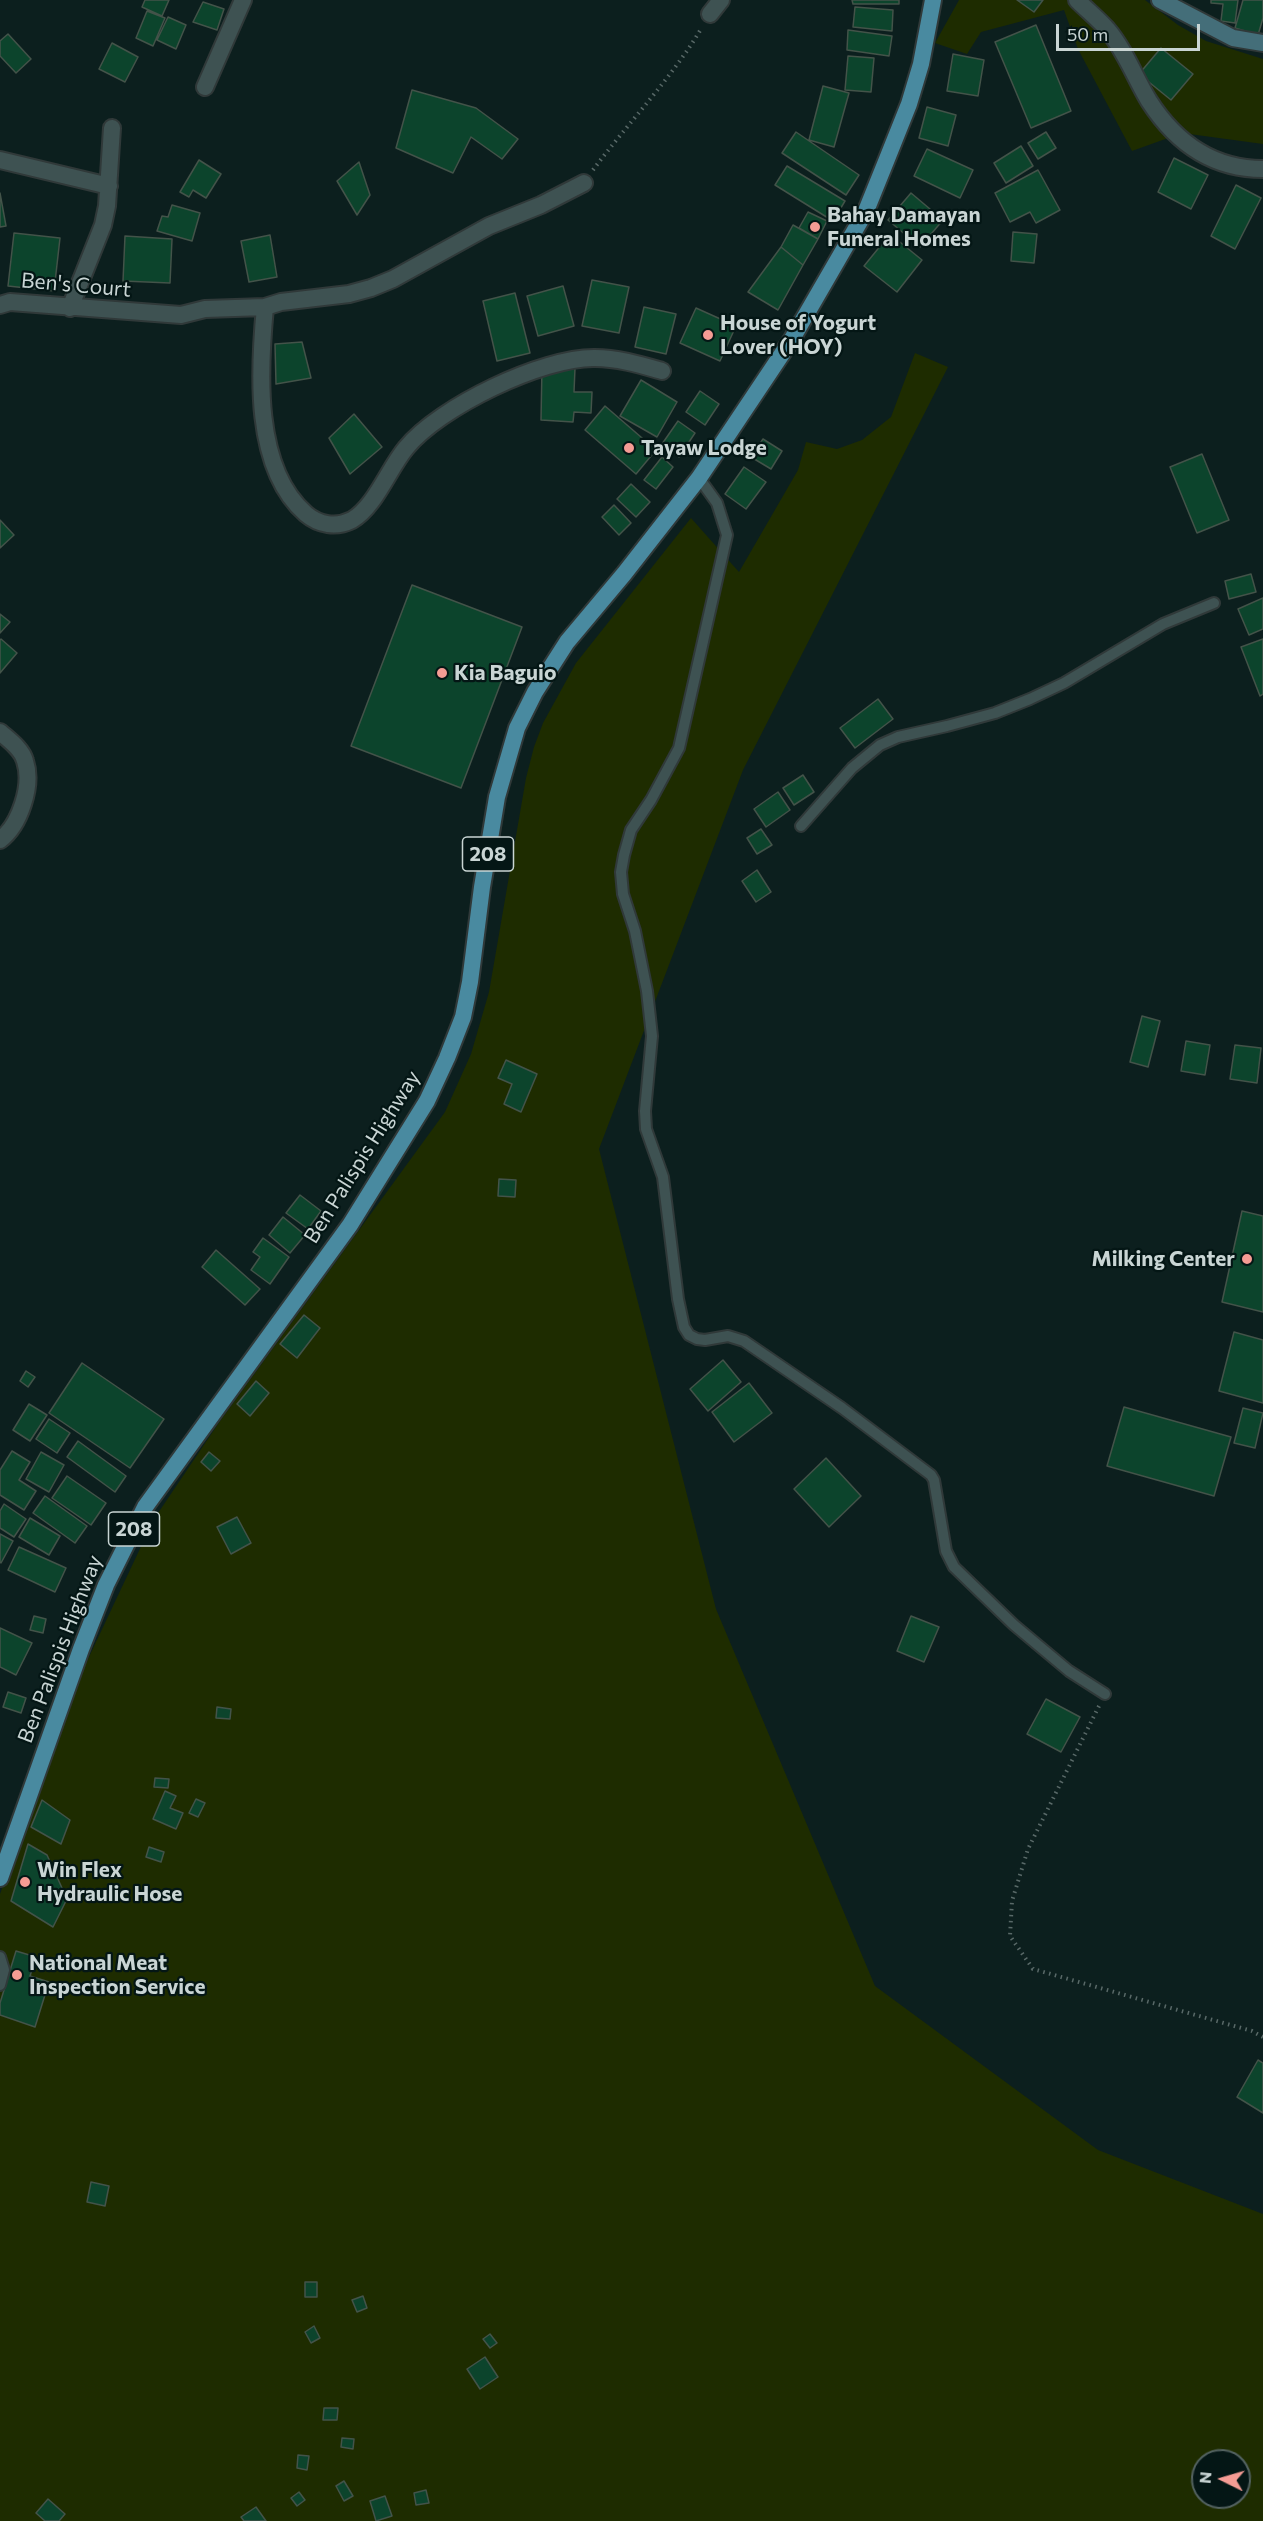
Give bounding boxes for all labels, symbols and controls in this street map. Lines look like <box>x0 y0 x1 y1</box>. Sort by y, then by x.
scale bar <box>1059 12 1203 50</box>
text: 50 m <box>1067 23 1108 45</box>
place label: Bahay Damayan Funeral Homes <box>827 202 981 252</box>
marker: Bahay Damayan Funeral Homes <box>808 220 822 234</box>
street label: Ben's Court <box>20 268 132 302</box>
place label: House of Yogurt Lover (HOY) <box>720 310 876 360</box>
marker: House of Yogurt Lover (HOY) <box>701 328 715 342</box>
place label: Tayaw Lodge <box>641 435 767 461</box>
marker: Tayaw Lodge <box>622 441 636 455</box>
place label: Kia Baguio <box>454 660 556 686</box>
marker: Kia Baguio <box>435 666 449 680</box>
road number: 208 <box>462 837 514 871</box>
street label: Ben Palispis Highway <box>299 1066 425 1248</box>
place label: Milking Center <box>1092 1246 1235 1272</box>
marker: Milking Center <box>1240 1252 1254 1266</box>
road number: 208 <box>108 1512 160 1546</box>
street label: Ben Palispis Highway <box>13 1552 107 1746</box>
place label: Win Flex Hydraulic Hose <box>37 1857 182 1907</box>
marker: Win Flex Hydraulic Hose <box>18 1875 32 1889</box>
place label: National Meat Inspection Service <box>29 1950 205 2000</box>
marker: National Meat Inspection Service <box>10 1968 24 1982</box>
north arrow <box>1191 2449 1251 2509</box>
text: N <box>1195 2471 1215 2484</box>

